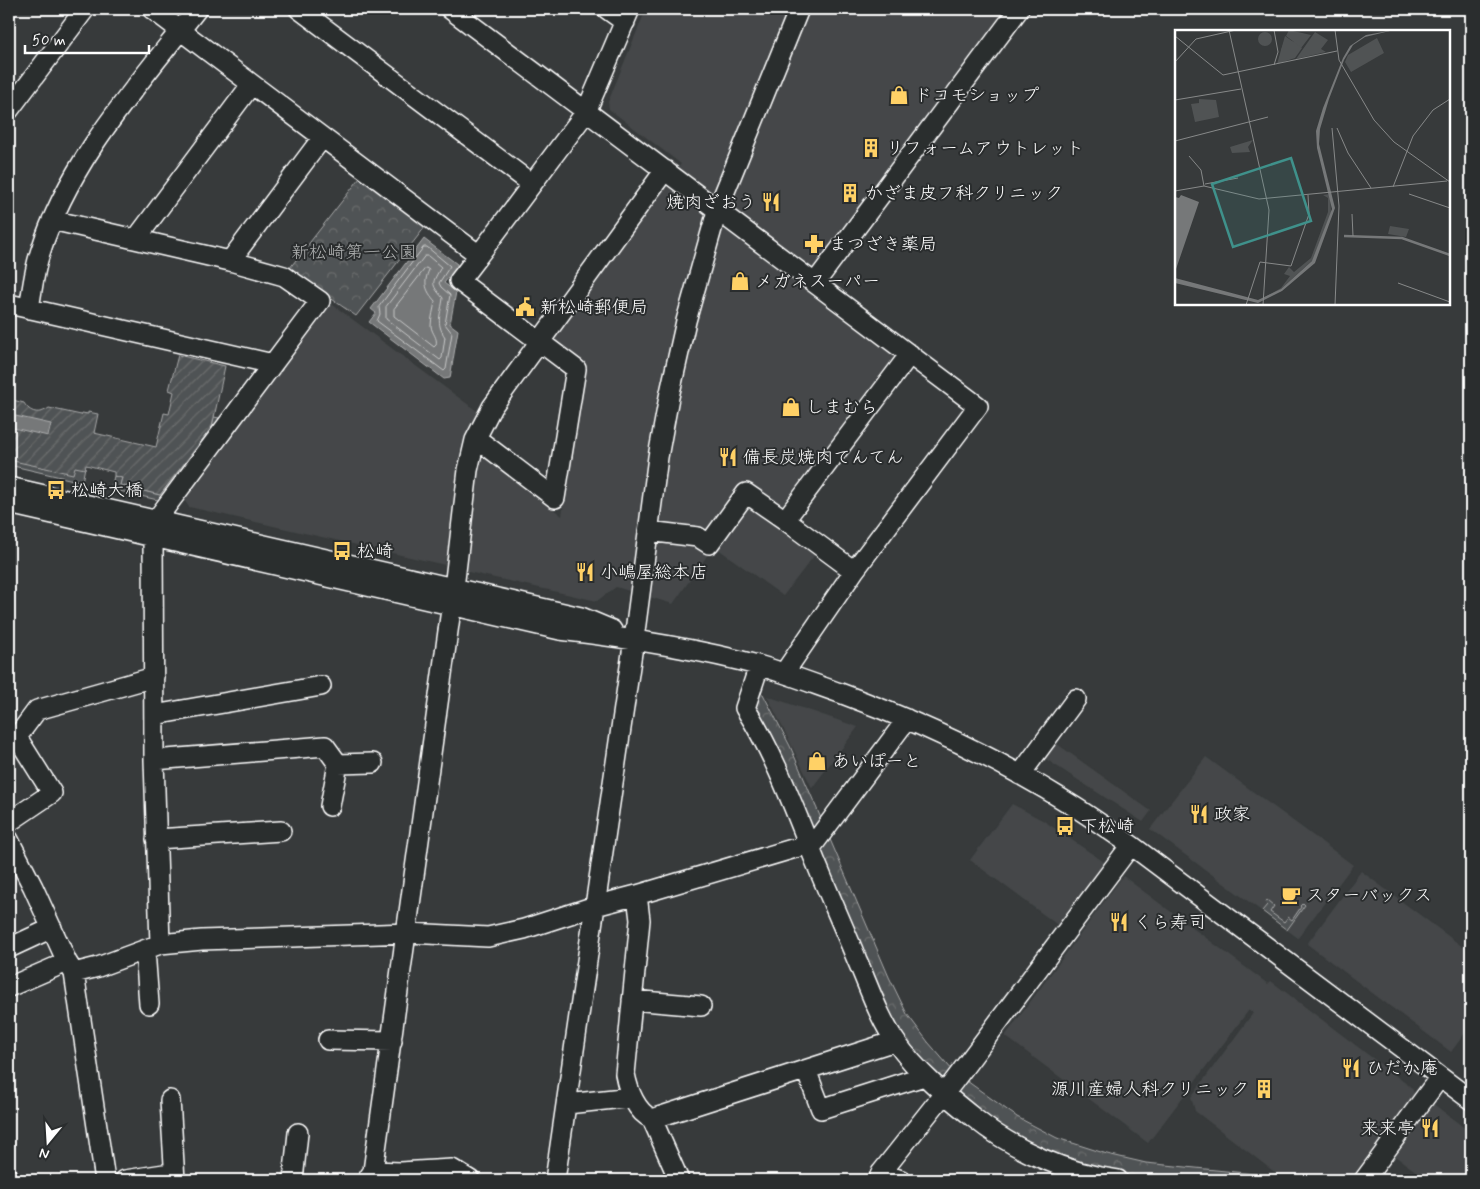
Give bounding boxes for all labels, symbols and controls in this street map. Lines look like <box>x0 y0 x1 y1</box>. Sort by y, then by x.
scale bar <box>25 22 149 54</box>
inset map <box>1175 30 1450 305</box>
text: 50 m <box>32 31 66 51</box>
shop icon: ドコモショップ <box>888 84 910 106</box>
place label: ドコモショップ <box>914 84 1039 108</box>
building icon: リフォームアウトレット <box>860 137 882 159</box>
place label: リフォームアウトレット <box>886 137 1084 161</box>
building icon: かざま皮フ科クリニック <box>839 182 861 204</box>
place label: かざま皮フ科クリニック <box>865 182 1063 206</box>
place label: 焼肉ざおう <box>666 191 756 215</box>
restaurant icon: 焼肉ざおう <box>760 191 782 213</box>
pharmacy icon: まつざき薬局 <box>803 233 825 255</box>
place label: まつざき薬局 <box>829 233 937 257</box>
park label: 新松崎第一公園 <box>291 241 417 265</box>
shop icon: メガネスーパー <box>729 270 751 292</box>
place label: メガネスーパー <box>755 270 880 294</box>
public building icon: 新松崎郵便局 <box>514 296 536 318</box>
place label: 新松崎郵便局 <box>540 296 648 320</box>
shop icon: しまむら <box>780 396 802 418</box>
place label: しまむら <box>806 396 878 420</box>
restaurant icon: 備長炭焼肉てんてん <box>717 446 739 468</box>
place label: 備長炭焼肉てんてん <box>743 446 904 470</box>
bus stop icon: 松崎大橋 <box>45 479 67 501</box>
place label: 松崎大橋 <box>71 479 143 503</box>
bus stop icon: 松崎 <box>331 540 353 562</box>
place label: 松崎 <box>357 540 393 564</box>
restaurant icon: 小嶋屋総本店 <box>574 561 596 583</box>
place label: 小嶋屋総本店 <box>600 561 708 585</box>
shop icon: あいぽーと <box>806 750 828 772</box>
place label: あいぽーと <box>832 750 921 774</box>
restaurant icon: 政家 <box>1188 803 1210 825</box>
place label: 政家 <box>1214 803 1250 827</box>
bus stop icon: 下松崎 <box>1054 815 1076 837</box>
place label: 下松崎 <box>1080 815 1134 839</box>
cafe icon: スターバックス <box>1280 884 1302 906</box>
place label: スターバックス <box>1306 884 1432 908</box>
restaurant icon: くら寿司 <box>1108 911 1130 933</box>
place label: くら寿司 <box>1134 911 1206 935</box>
restaurant icon: ひだか庵 <box>1340 1057 1362 1079</box>
place label: ひだか庵 <box>1366 1057 1438 1081</box>
place label: 源川産婦人科クリニック <box>1051 1078 1249 1102</box>
building icon: 源川産婦人科クリニック <box>1253 1078 1275 1100</box>
north arrow <box>22 1116 72 1166</box>
place label: 来来亭 <box>1361 1117 1415 1141</box>
restaurant icon: 来来亭 <box>1419 1117 1441 1139</box>
text: N <box>37 1143 52 1163</box>

